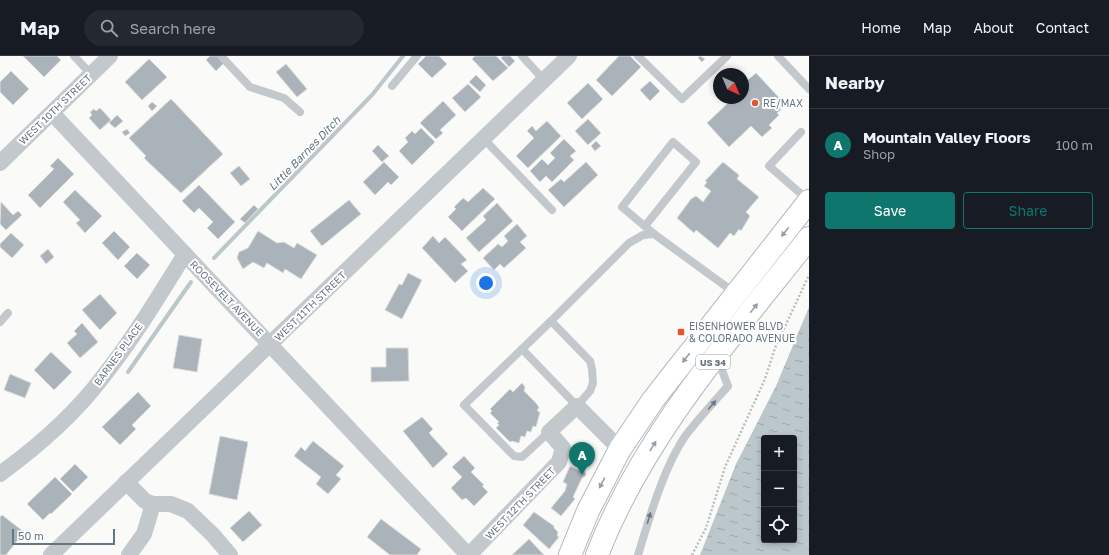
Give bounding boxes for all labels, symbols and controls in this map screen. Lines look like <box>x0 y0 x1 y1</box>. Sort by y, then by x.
search box <box>84 10 364 46</box>
text: Map <box>20 16 60 39</box>
icon: search <box>98 17 120 39</box>
text: Search here <box>130 19 216 37</box>
text: Home <box>861 19 901 36</box>
text: Map <box>923 19 951 36</box>
text: About <box>973 19 1014 36</box>
text: Contact <box>1036 19 1089 36</box>
north arrow <box>713 68 749 104</box>
street label: WEST 10TH STREET <box>16 71 94 147</box>
text: Nearby <box>825 72 885 93</box>
place label: RE/MAX <box>763 97 803 109</box>
marker: RE/MAX <box>750 98 760 108</box>
water label: Little Barnes Ditch <box>265 112 344 193</box>
text: Mountain Valley Floors <box>863 128 1031 146</box>
text: A <box>833 137 843 153</box>
text: 100 m <box>1056 137 1093 153</box>
text: Shop <box>863 146 895 162</box>
button: Save <box>825 192 955 229</box>
button: Share <box>963 192 1093 229</box>
one-way arrow <box>781 226 789 237</box>
street label: ROOSEVELT AVENUE <box>188 258 266 338</box>
street label: WEST 11TH STREET <box>272 269 348 343</box>
your location <box>476 273 496 293</box>
one-way arrow <box>750 302 759 313</box>
street label: BARNES PLACE <box>91 320 145 388</box>
place label: EISENHOWER BLVD & COLORADO AVENUE <box>689 320 795 344</box>
marker: EISENHOWER BLVD & COLORADO AVENUE <box>676 327 686 337</box>
one-way arrow <box>682 352 690 363</box>
road number: US 34 <box>696 355 730 369</box>
one-way arrow <box>707 400 716 410</box>
map controls <box>761 435 797 543</box>
button: + <box>761 435 797 471</box>
one-way arrow <box>649 441 657 451</box>
pin: A <box>569 442 595 475</box>
street label: WEST 12TH STREET <box>483 465 557 541</box>
button: − <box>761 471 797 507</box>
one-way arrow <box>599 477 606 489</box>
button: locate <box>761 507 797 543</box>
one-way arrow <box>646 511 652 523</box>
scale bar <box>12 527 115 546</box>
text: 50 m <box>18 529 44 542</box>

